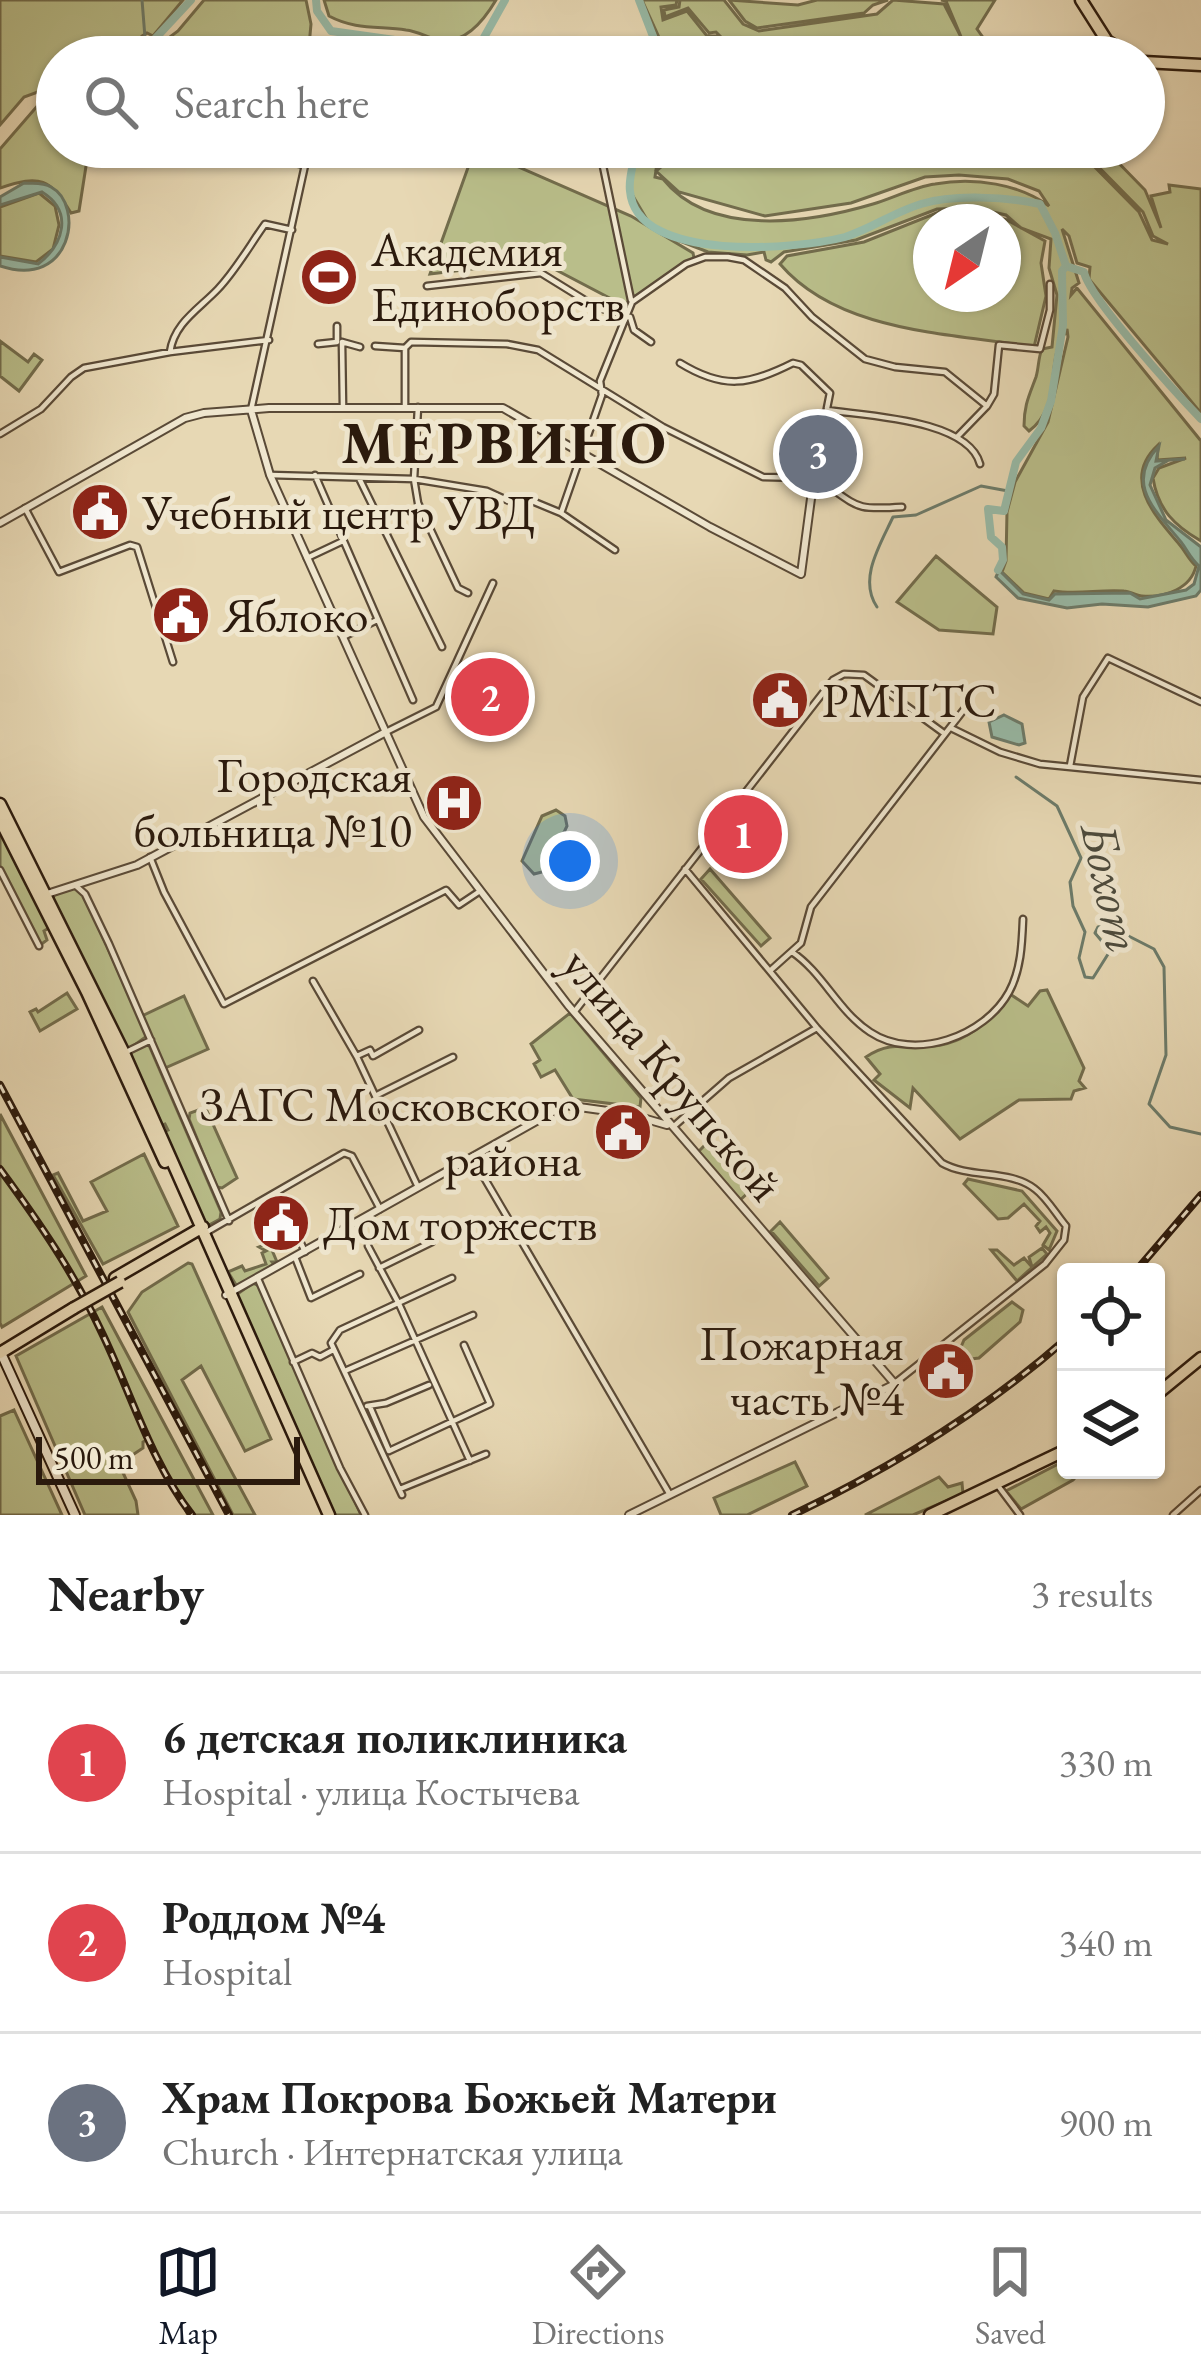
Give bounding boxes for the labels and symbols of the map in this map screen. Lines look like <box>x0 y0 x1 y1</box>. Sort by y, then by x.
north arrow <box>913 204 1021 312</box>
place label: Академия Единоборств <box>370 218 625 335</box>
sports icon: Академия Единоборств <box>298 246 360 308</box>
district label: МЕРВИНО <box>341 403 669 481</box>
pin: 3 <box>779 409 857 499</box>
public building icon: Учебный центр УВД <box>69 481 131 543</box>
place label: Учебный центр УВД <box>141 481 536 543</box>
public building icon: Яблоко <box>150 584 212 646</box>
place label: Яблоко <box>222 584 369 646</box>
pin: 2 <box>451 652 529 742</box>
public building icon: РМПТС <box>749 669 811 731</box>
place label: РМПТС <box>822 669 997 731</box>
place label: Городская больница №10 <box>134 744 412 861</box>
hospital icon: Городская больница №10 <box>423 772 485 834</box>
pin: 1 <box>704 789 782 879</box>
water label: Бохот <box>1066 814 1158 958</box>
your location <box>540 831 600 891</box>
street label: улица Крупской <box>549 934 797 1214</box>
place label: ЗАГС Московского района <box>199 1073 582 1190</box>
public building icon: ЗАГС Московского района <box>592 1101 654 1163</box>
public building icon: Дом торжеств <box>250 1192 312 1254</box>
place label: Дом торжеств <box>323 1192 597 1254</box>
place label: Пожарная часть №4 <box>699 1312 905 1429</box>
public building icon: Пожарная часть №4 <box>915 1340 977 1402</box>
scale bar <box>36 1431 300 1484</box>

